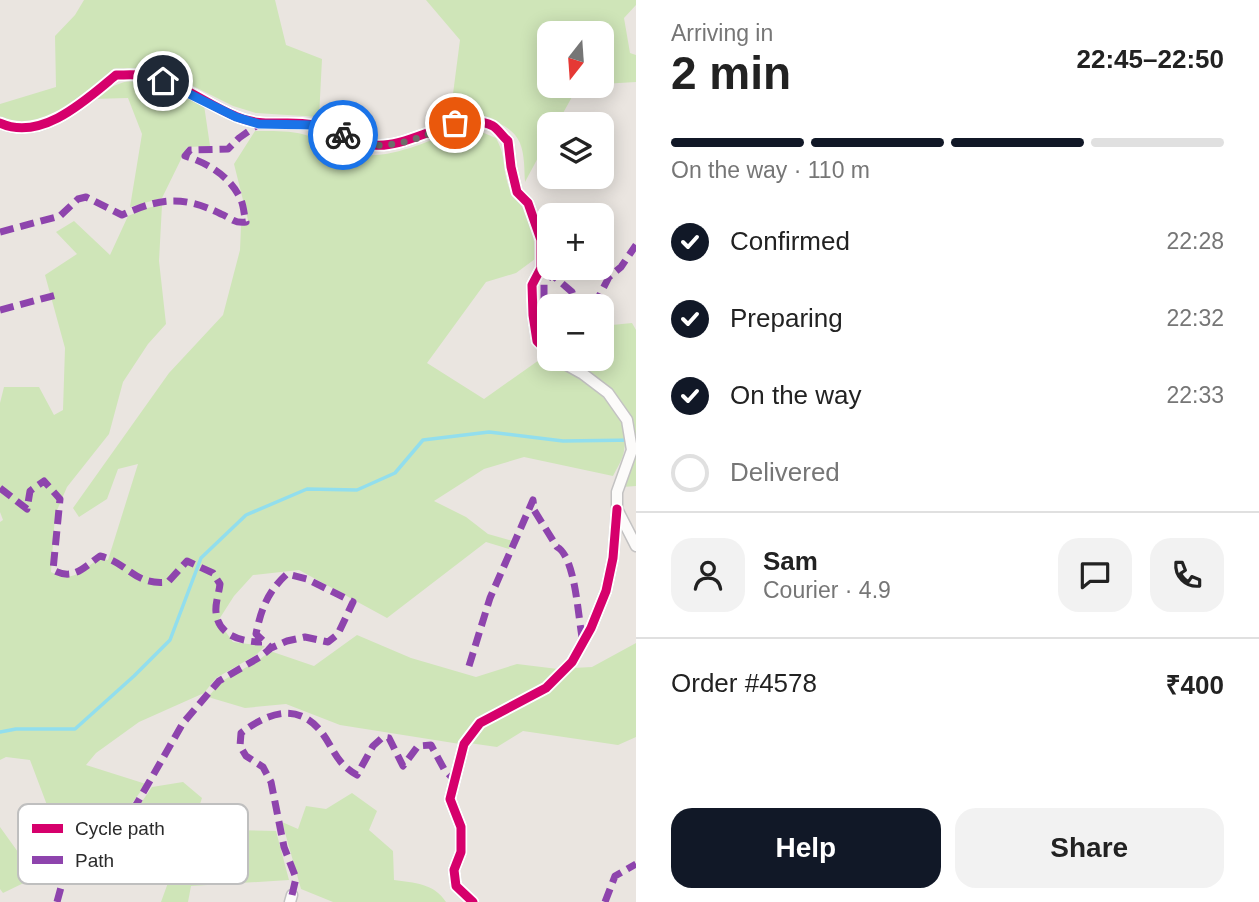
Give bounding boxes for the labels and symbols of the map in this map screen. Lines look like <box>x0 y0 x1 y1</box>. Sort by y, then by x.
north arrow <box>537 21 614 98</box>
pin <box>133 51 193 111</box>
pin <box>425 93 485 153</box>
courier <box>308 100 378 170</box>
legend <box>18 804 248 884</box>
text: Cycle path <box>75 818 165 839</box>
text: Path <box>75 850 114 871</box>

